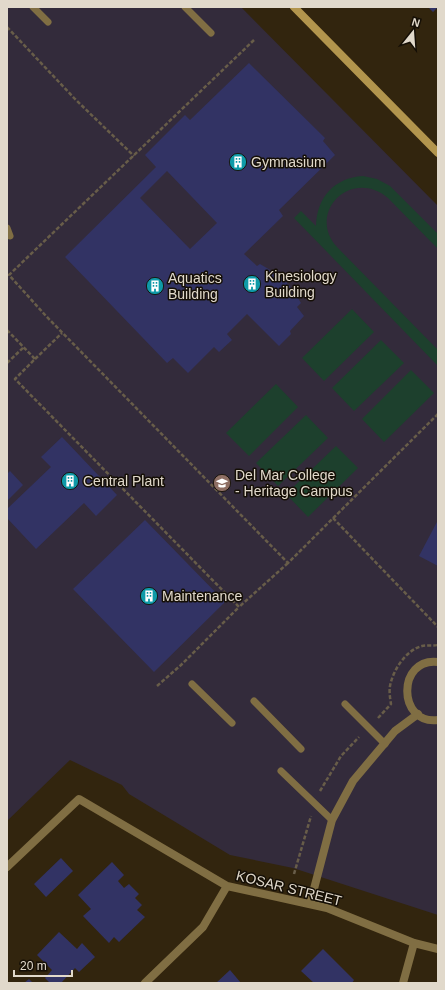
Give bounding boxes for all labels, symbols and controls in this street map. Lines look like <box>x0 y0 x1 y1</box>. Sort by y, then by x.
north arrow <box>393 12 433 52</box>
text: N <box>410 16 422 29</box>
building icon: Gymnasium <box>228 152 248 172</box>
place label: Gymnasium <box>251 154 326 170</box>
place label: Kinesiology Building <box>265 268 337 300</box>
place label: Aquatics Building <box>168 270 222 302</box>
building icon: Kinesiology Building <box>242 274 262 294</box>
building icon: Aquatics Building <box>145 276 165 296</box>
place label: Del Mar College - Heritage Campus <box>235 467 353 499</box>
building icon: Central Plant <box>60 471 80 491</box>
place label: Central Plant <box>83 473 164 489</box>
school or university icon: Del Mar College - Heritage Campus <box>212 473 232 493</box>
building icon: Maintenance <box>139 586 159 606</box>
place label: Maintenance <box>162 588 242 604</box>
street label: KOSAR STREET <box>235 867 344 909</box>
scale bar <box>14 952 72 978</box>
text: 20 m <box>20 959 47 973</box>

